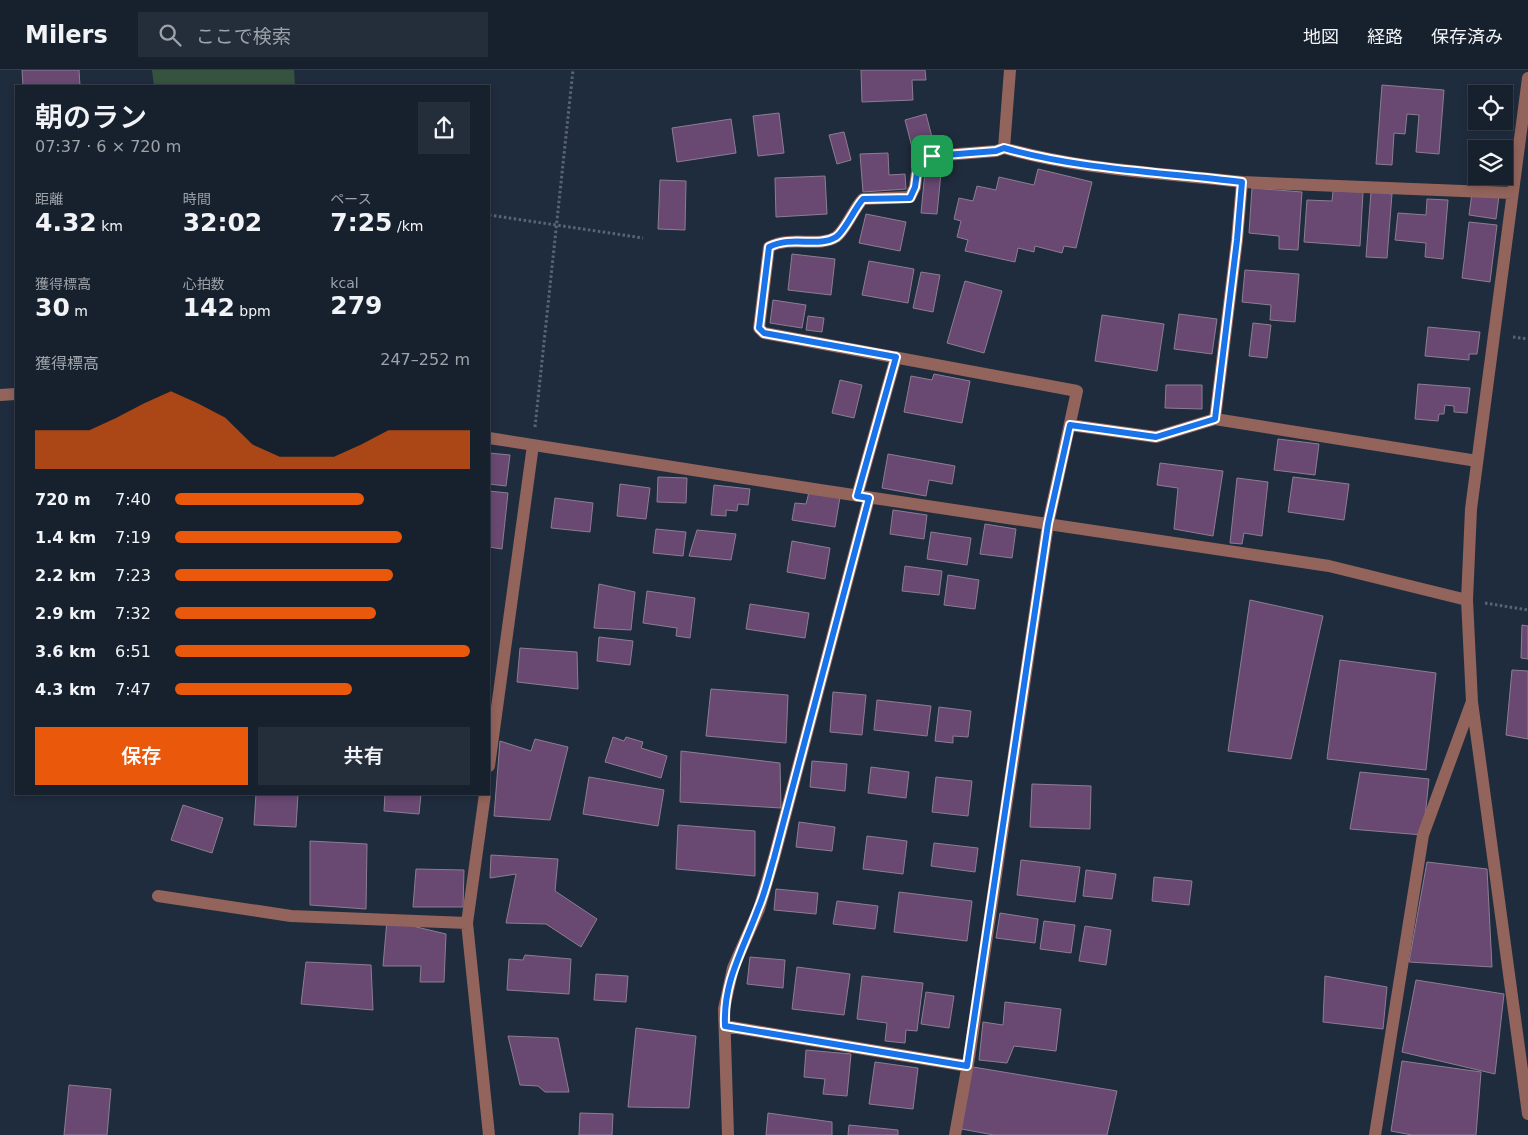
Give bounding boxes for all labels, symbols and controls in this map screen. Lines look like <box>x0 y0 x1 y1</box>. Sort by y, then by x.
search box <box>138 12 488 57</box>
text: Milers <box>25 21 108 49</box>
icon: search <box>156 21 184 49</box>
text: ここで検索 <box>196 25 291 47</box>
text: 地図 <box>1303 26 1339 47</box>
text: 経路 <box>1367 26 1403 47</box>
text: 保存済み <box>1431 26 1503 47</box>
map controls <box>1468 85 1513 185</box>
button: locate <box>1468 85 1513 130</box>
text: 朝のラン <box>35 101 147 134</box>
button: share <box>418 102 470 154</box>
pin <box>911 135 953 177</box>
text: 07:37 · 6 × 720 m <box>35 137 181 156</box>
button: layers <box>1468 140 1513 185</box>
icon: arrive <box>918 142 946 170</box>
text: 距離 <box>35 191 63 207</box>
text: 時間 <box>183 191 211 207</box>
text: ペース <box>330 191 372 207</box>
text: 4.32 <box>35 208 97 237</box>
text: 32:02 <box>183 208 262 237</box>
text: 7:25 <box>330 208 393 237</box>
text: km <box>97 218 123 234</box>
text: /km <box>393 218 423 234</box>
text: kcal <box>330 275 359 291</box>
text: 獲得標高 <box>35 276 91 292</box>
text: 心拍数 <box>183 276 225 292</box>
text: 279 <box>330 291 383 320</box>
text: 30 <box>35 293 70 322</box>
text: 142 <box>183 293 235 322</box>
text: m <box>70 303 88 319</box>
text: bpm <box>235 303 271 319</box>
text: 247–252 m <box>380 350 470 369</box>
text: 獲得標高 <box>35 354 99 373</box>
text: 720 m <box>35 490 91 509</box>
text: 7:40 <box>115 490 151 509</box>
text: 1.4 km <box>35 528 96 547</box>
text: 7:19 <box>115 528 151 547</box>
text: 2.2 km <box>35 566 96 585</box>
text: 7:23 <box>115 566 151 585</box>
text: 2.9 km <box>35 604 96 623</box>
text: 7:32 <box>115 604 151 623</box>
text: 3.6 km <box>35 642 96 661</box>
text: 6:51 <box>115 642 151 661</box>
text: 4.3 km <box>35 680 96 699</box>
text: 7:47 <box>115 680 151 699</box>
button: 保存 <box>35 727 248 785</box>
button: 共有 <box>258 727 470 785</box>

